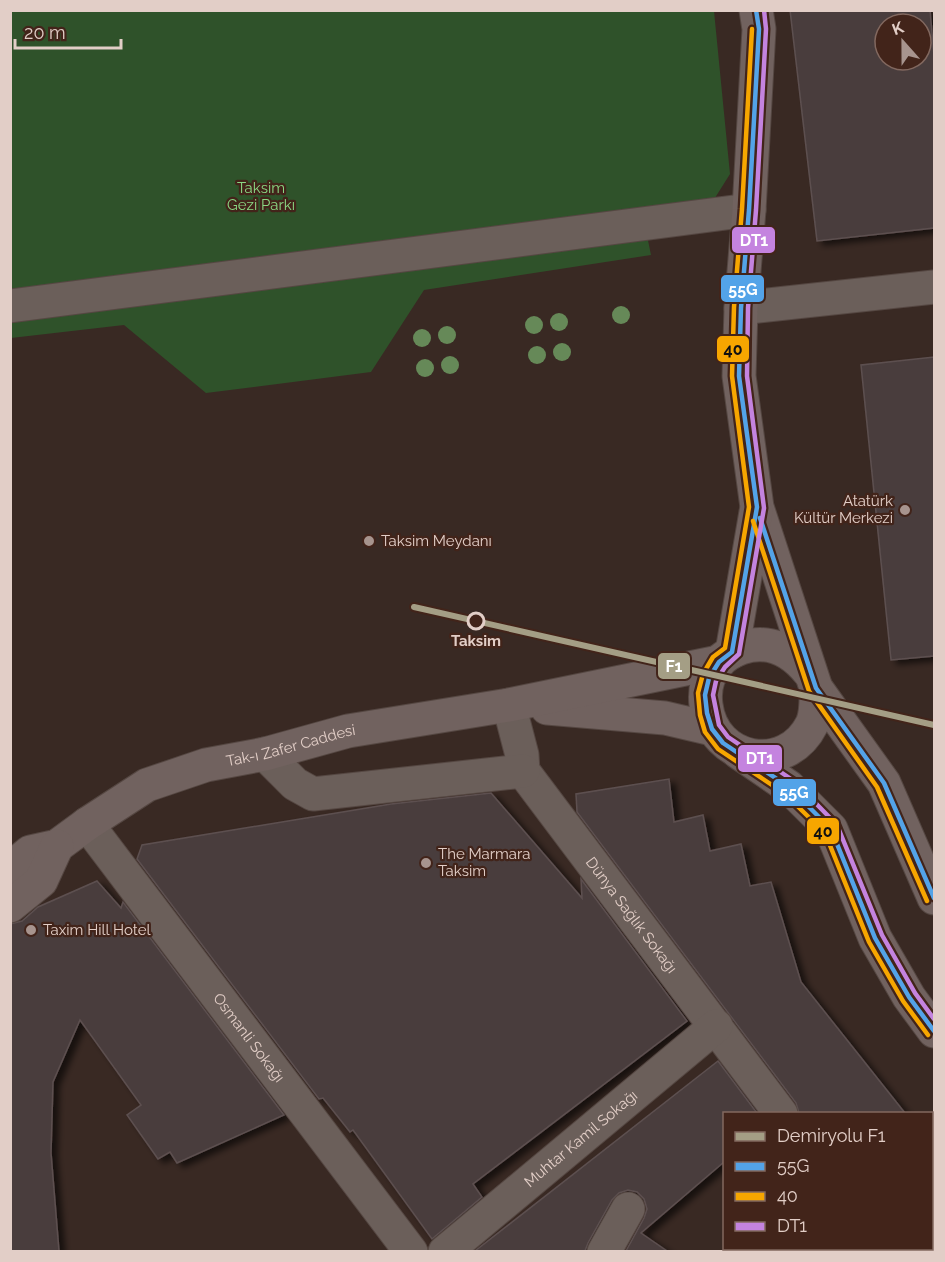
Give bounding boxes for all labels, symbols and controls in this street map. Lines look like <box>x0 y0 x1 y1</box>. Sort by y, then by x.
scale bar <box>15 12 122 50</box>
north arrow <box>873 12 933 72</box>
text: K <box>889 18 906 39</box>
text: 20 m <box>24 22 66 43</box>
park label: Taksim Gezi Parkı <box>227 179 295 214</box>
line badge: DT1 <box>731 226 776 254</box>
text: DT1 <box>740 231 768 250</box>
line badge: 55G <box>720 274 765 303</box>
text: 55G <box>728 280 758 299</box>
line badge: 40 <box>716 335 750 363</box>
text: 40 <box>724 340 743 359</box>
place label: Atatürk Kültür Merkezi <box>794 492 893 527</box>
marker: Atatürk Kültür Merkezi <box>898 503 912 517</box>
place label: Taksim Meydanı <box>381 532 492 550</box>
marker: Taksim Meydanı <box>362 534 376 548</box>
marker: Taksim <box>467 612 485 630</box>
place label: Taksim <box>451 632 501 650</box>
line badge: F1 <box>657 652 691 680</box>
text: F1 <box>666 657 683 676</box>
street label: Tak-ı Zafer Caddesi <box>225 721 357 770</box>
line badge: DT1 <box>737 744 783 773</box>
text: DT1 <box>746 749 774 768</box>
line badge: 55G <box>772 778 817 807</box>
text: 55G <box>779 783 809 802</box>
line badge: 40 <box>806 817 840 845</box>
text: 40 <box>814 822 833 841</box>
place label: The Marmara Taksim <box>438 845 530 880</box>
street label: Dünya Sağlık Sokağı <box>582 853 681 977</box>
marker: The Marmara Taksim <box>419 856 433 870</box>
place label: Taxim Hill Hotel <box>43 921 152 939</box>
marker: Taxim Hill Hotel <box>24 923 38 937</box>
street label: Osmanli Sokağı <box>209 990 288 1086</box>
street label: Muhtar Kamil Sokağı <box>521 1086 641 1191</box>
legend <box>723 1112 933 1250</box>
text: Demiryolu F1 <box>777 1125 886 1146</box>
text: 55G <box>777 1155 810 1176</box>
text: 40 <box>777 1185 798 1206</box>
text: DT1 <box>777 1215 807 1236</box>

